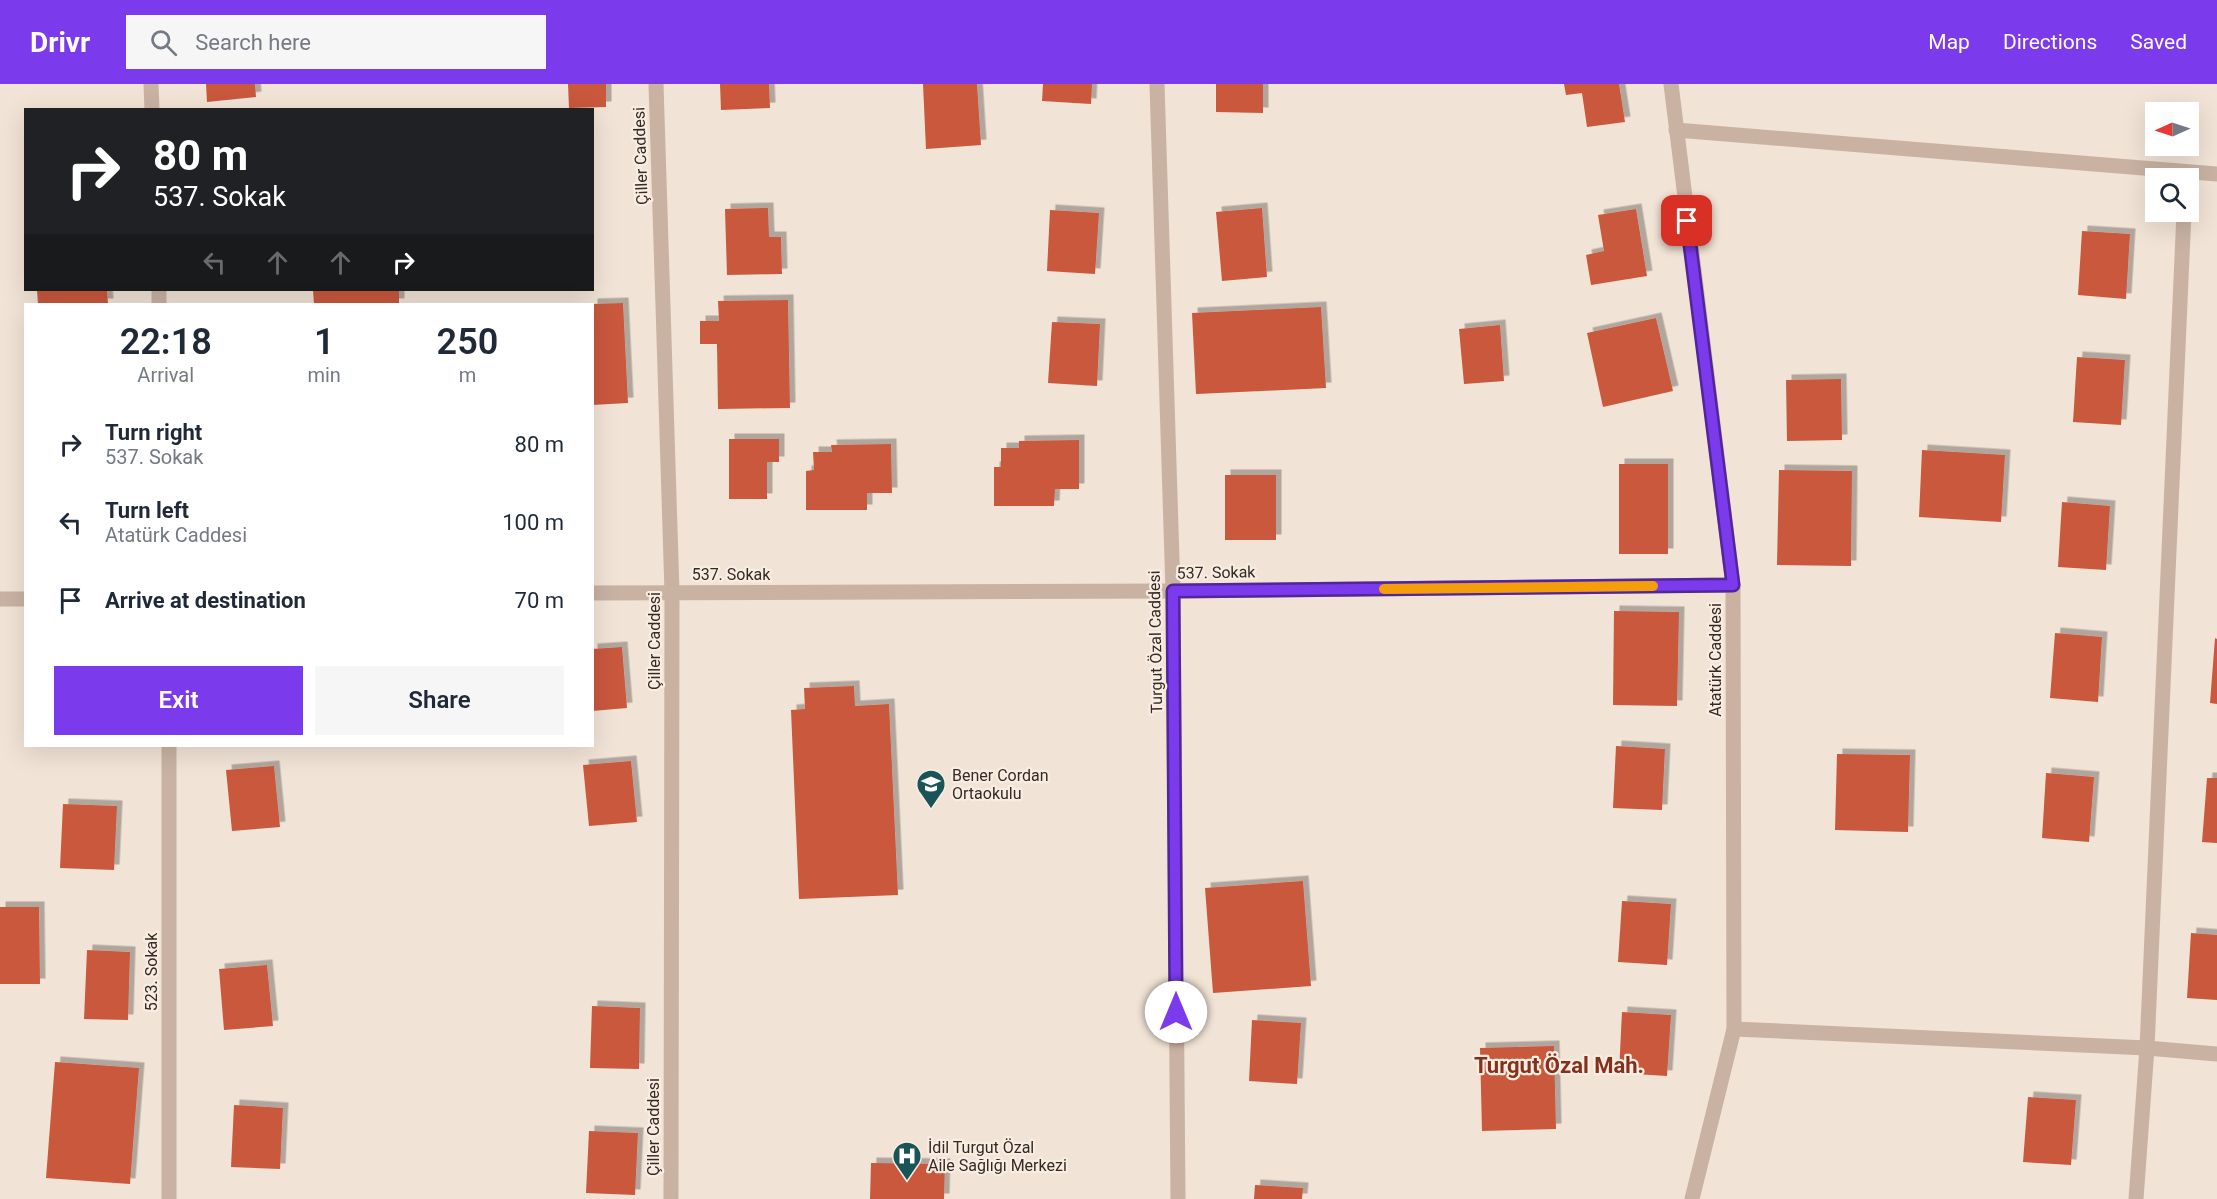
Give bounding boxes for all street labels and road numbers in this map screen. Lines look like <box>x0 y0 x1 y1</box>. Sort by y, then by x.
street label: Çiller Caddesi <box>629 107 652 205</box>
street label: 537. Sokak <box>1176 562 1256 583</box>
street label: 537. Sokak <box>692 565 771 584</box>
street label: Turgut Özal Caddesi <box>1145 570 1166 714</box>
street label: Çiller Caddesi <box>645 592 664 690</box>
street label: Atatürk Caddesi <box>1706 603 1725 717</box>
street label: 523. Sokak <box>142 932 161 1011</box>
street label: Çiller Caddesi <box>644 1078 663 1176</box>

